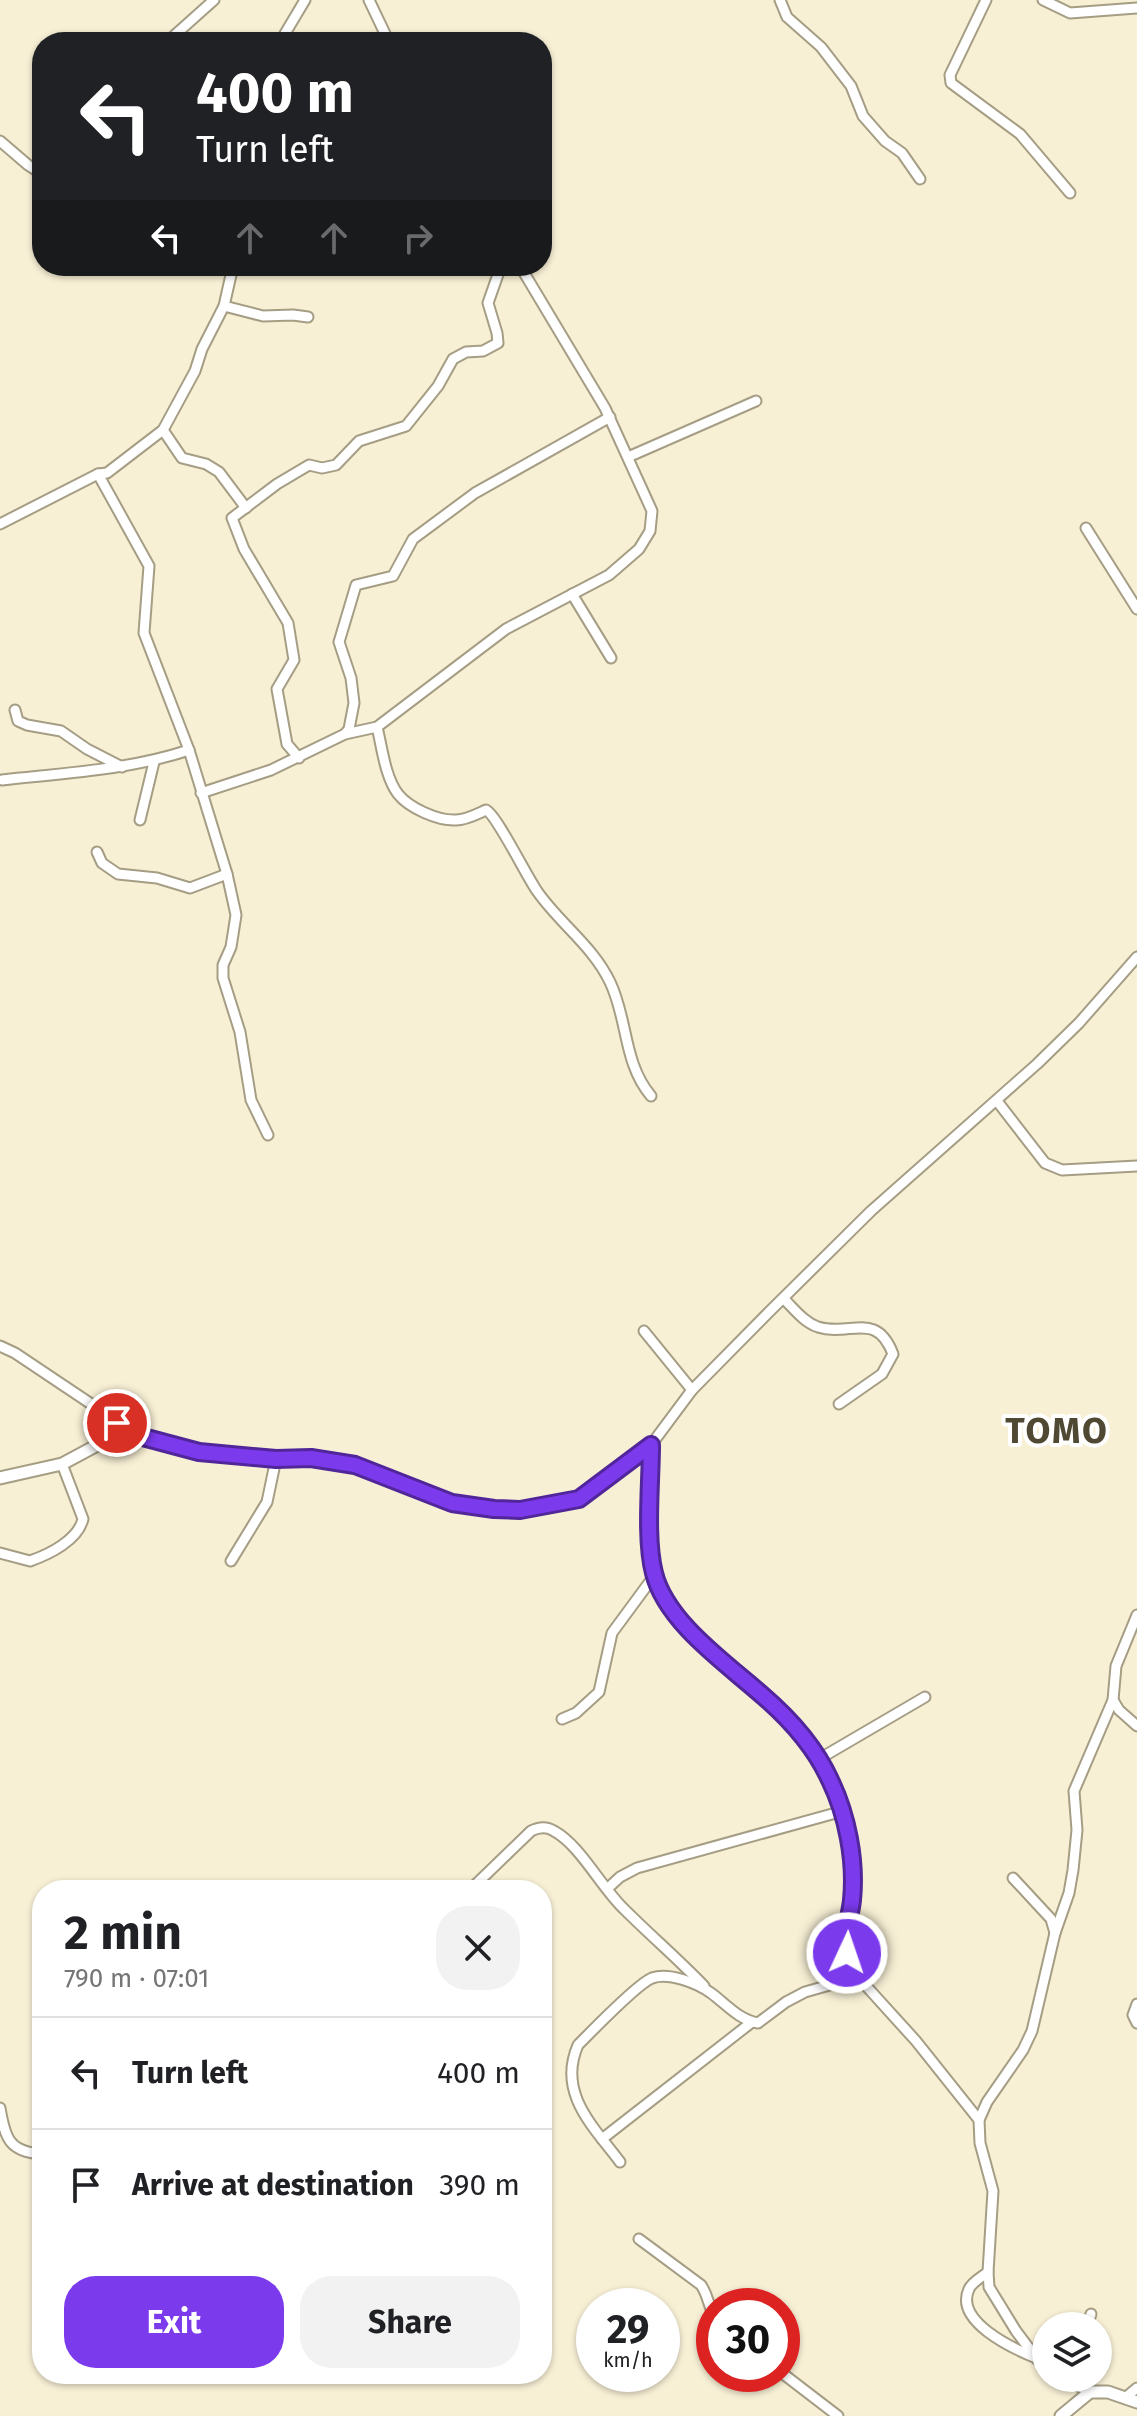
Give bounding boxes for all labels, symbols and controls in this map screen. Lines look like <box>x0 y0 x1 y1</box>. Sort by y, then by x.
text: 400 m <box>196 60 354 127</box>
icon: left <box>64 64 168 168</box>
text: Turn left <box>196 128 334 172</box>
icon: left <box>144 216 188 260</box>
icon: ahead <box>228 216 272 260</box>
icon: ahead <box>312 216 356 260</box>
icon: right <box>396 216 440 260</box>
pin <box>83 1389 151 1457</box>
icon: arrive <box>95 1401 139 1445</box>
district label: TOMO <box>1005 1409 1109 1453</box>
text: 2 min <box>64 1904 182 1962</box>
button: close <box>436 1906 520 1990</box>
position arrow <box>805 1911 889 1995</box>
text: 790 m · 07:01 <box>64 1963 209 1994</box>
icon: left <box>64 2051 108 2095</box>
text: Turn left <box>132 2055 248 2091</box>
text: 400 m <box>437 2055 520 2091</box>
icon: arrive <box>64 2163 108 2207</box>
text: Arrive at destination <box>132 2167 414 2203</box>
text: 390 m <box>439 2167 520 2203</box>
button: Exit <box>64 2276 284 2368</box>
button: Share <box>300 2276 520 2368</box>
speed limit sign: 30 <box>696 2288 800 2392</box>
text: 29 <box>607 2306 649 2354</box>
map controls <box>1032 2312 1112 2392</box>
button: layers <box>1032 2312 1112 2392</box>
text: km/h <box>603 2348 653 2372</box>

